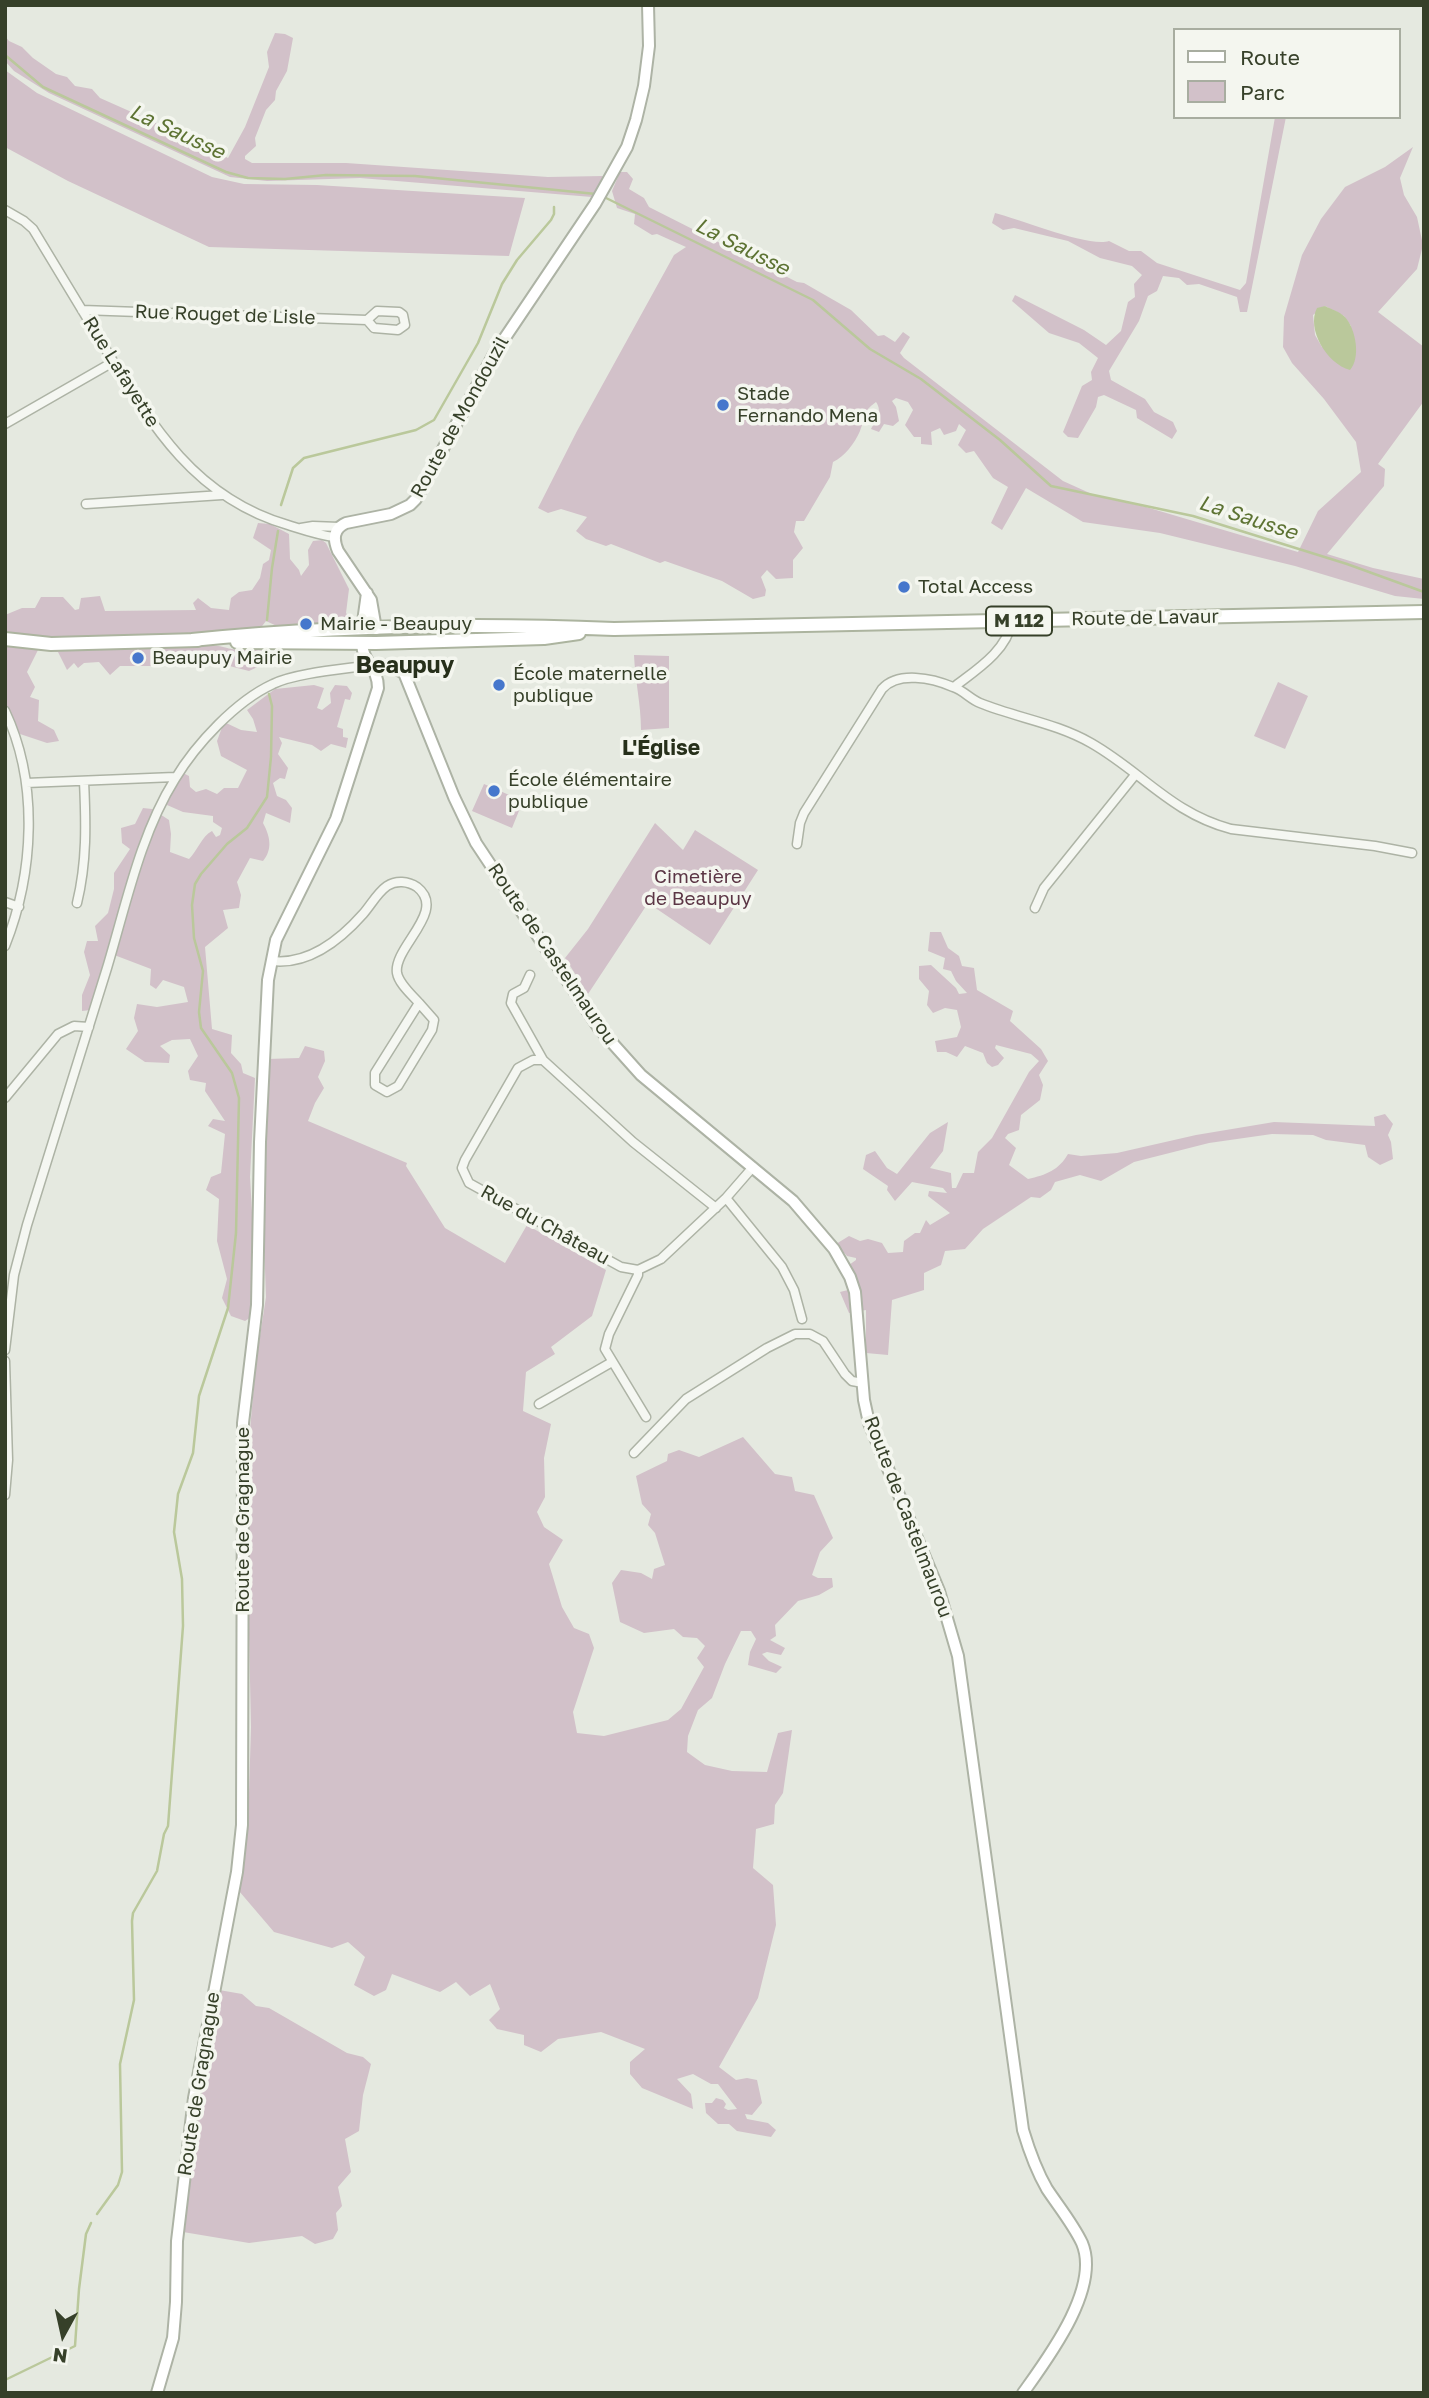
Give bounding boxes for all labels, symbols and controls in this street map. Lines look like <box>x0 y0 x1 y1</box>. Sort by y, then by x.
legend <box>1174 28 1401 119</box>
text: Route <box>1240 44 1300 70</box>
text: Parc <box>1240 79 1285 105</box>
water label: La Sausse <box>126 99 228 165</box>
water label: La Sausse <box>691 213 793 281</box>
street label: Rue Rouget de Lisle <box>134 300 316 330</box>
street label: Rue Lafayette <box>78 313 164 431</box>
street label: Route de Mondouzil <box>406 332 514 502</box>
place label: Stade Fernando Mena <box>737 383 878 427</box>
marker: Stade Fernando Mena <box>715 397 731 413</box>
water label: La Sausse <box>1196 490 1300 546</box>
place label: Total Access <box>918 576 1033 598</box>
marker: Total Access <box>896 579 912 595</box>
street label: Route de Lavaur <box>1071 605 1219 631</box>
road number: M 112 <box>986 606 1052 636</box>
place label: Mairie - Beaupuy <box>320 613 472 635</box>
marker: Mairie - Beaupuy <box>298 616 314 632</box>
place label: Beaupuy Mairie <box>152 647 292 669</box>
marker: Beaupuy Mairie <box>130 650 146 666</box>
district label: Beaupuy <box>356 652 454 680</box>
place label: École maternelle publique <box>513 663 667 707</box>
marker: École maternelle publique <box>491 677 507 693</box>
district label: L'Église <box>622 735 700 761</box>
place label: École élémentaire publique <box>508 769 672 813</box>
marker: École élémentaire publique <box>486 783 502 799</box>
street label: Route de Castelmaurou <box>483 859 621 1049</box>
park label: Cimetière de Beaupuy <box>644 866 752 910</box>
street label: Rue du Château <box>477 1180 613 1270</box>
street label: Route de Castelmaurou <box>859 1413 957 1621</box>
street label: Route de Gragnague <box>232 1427 254 1613</box>
street label: Route de Gragnague <box>173 1990 225 2178</box>
north arrow <box>28 2300 98 2370</box>
text: N <box>51 2344 69 2369</box>

